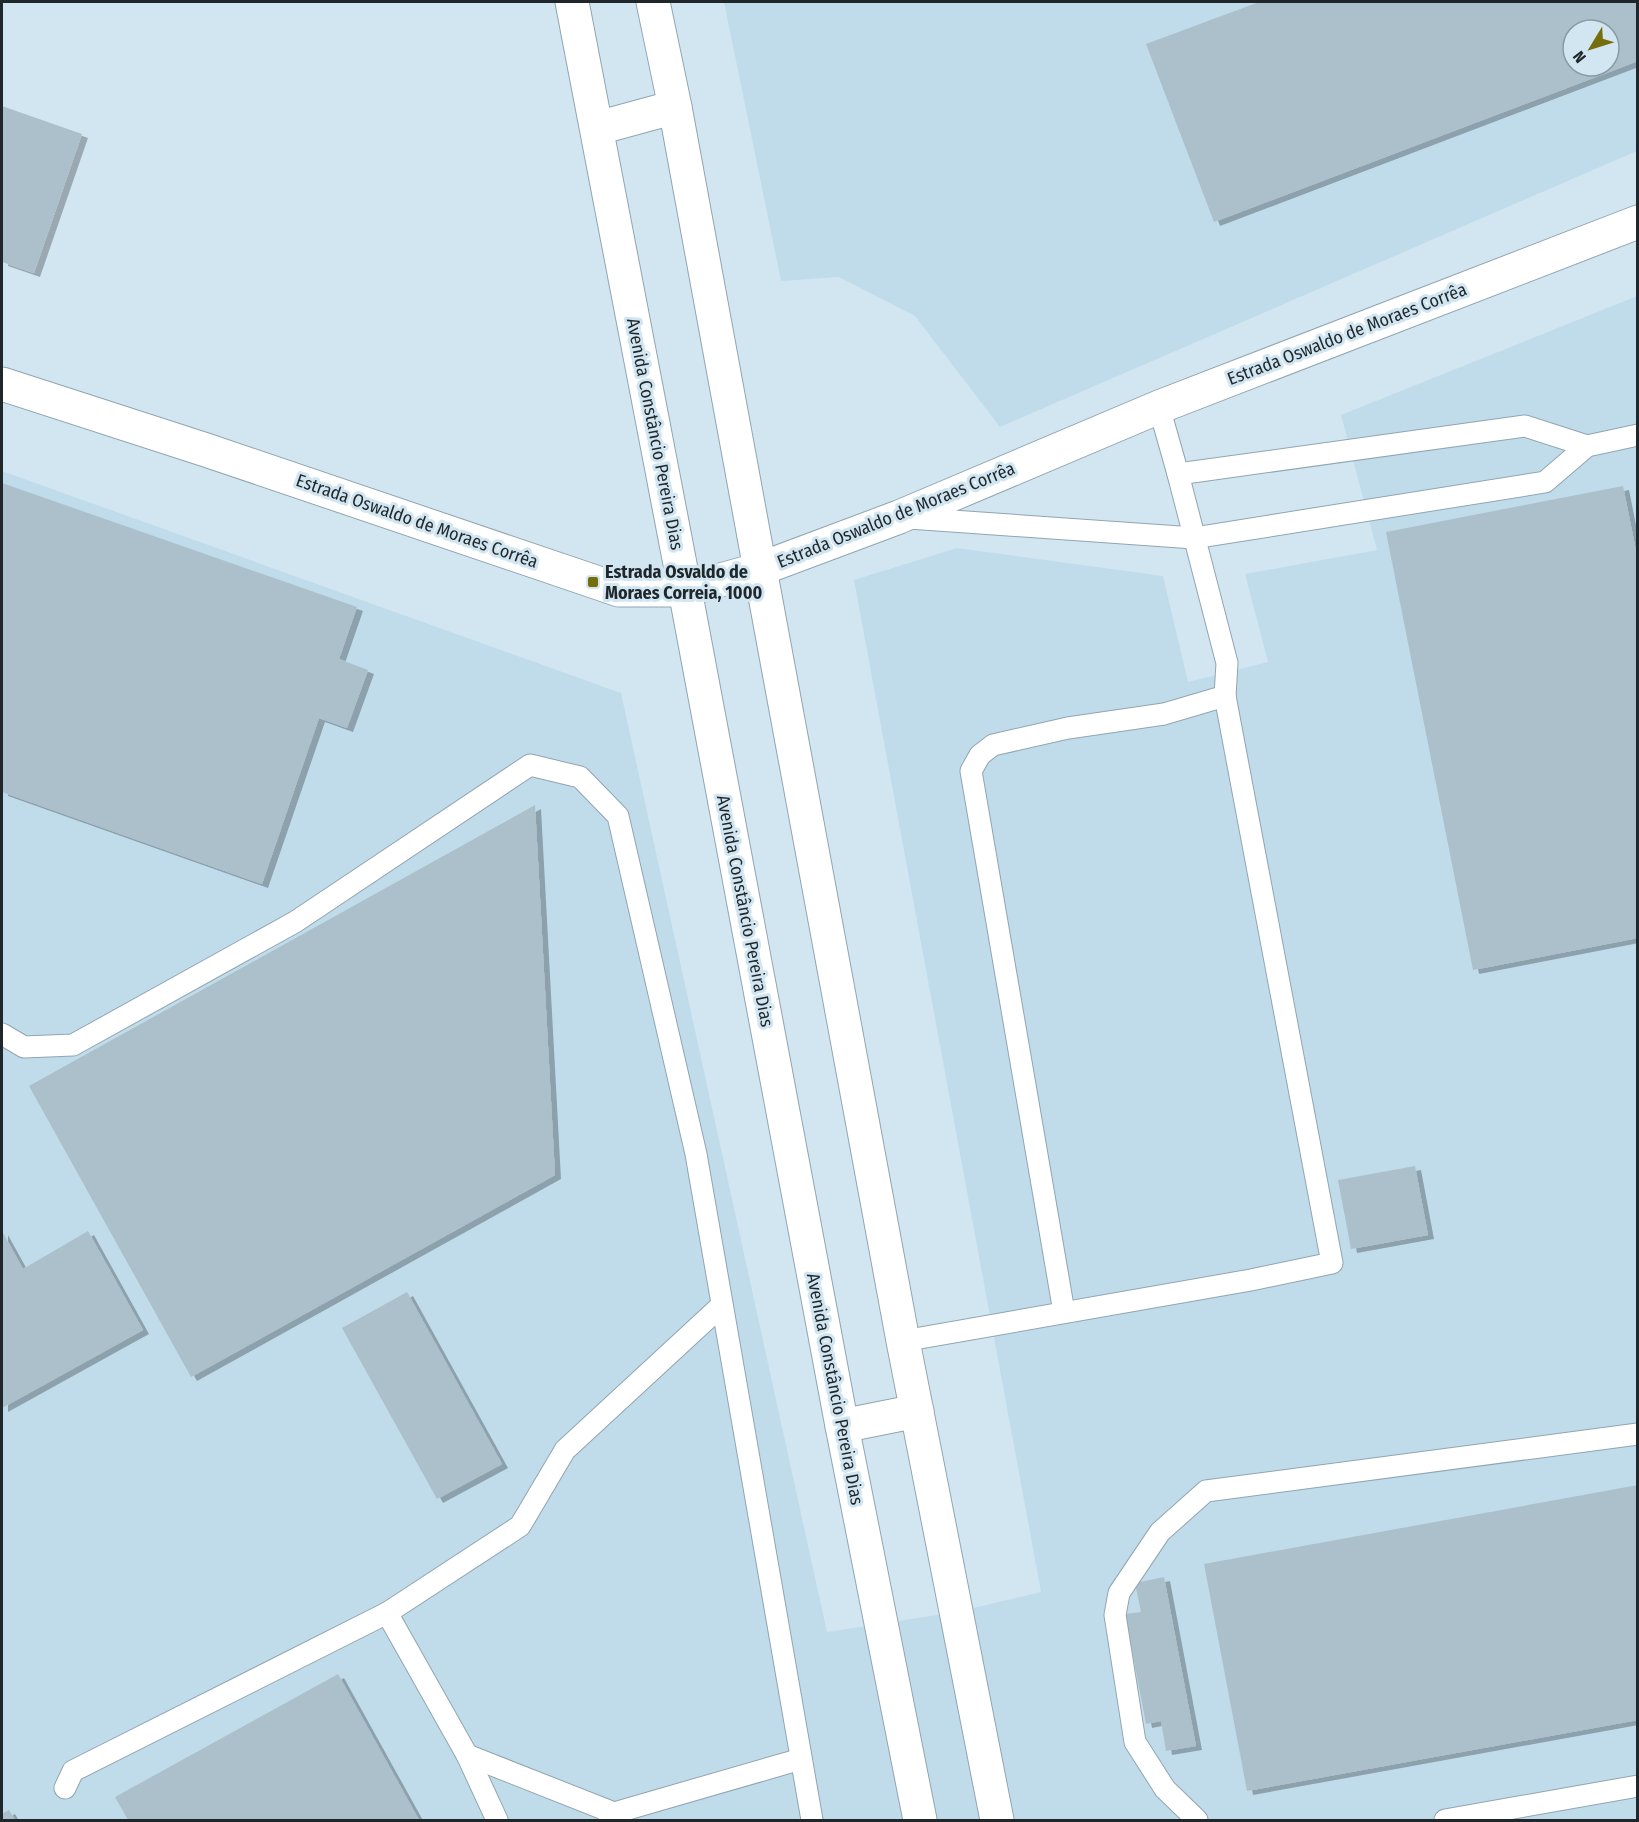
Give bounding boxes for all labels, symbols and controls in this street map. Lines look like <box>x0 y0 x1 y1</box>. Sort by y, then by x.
north arrow <box>1561 18 1621 78</box>
text: N <box>1569 47 1590 67</box>
street label: Estrada Oswaldo de Moraes Corrêa <box>1224 278 1470 390</box>
street label: Avenida Constâncio Pereira Dias <box>622 316 688 552</box>
street label: Estrada Oswaldo de Moraes Corrêa <box>774 457 1018 573</box>
street label: Estrada Oswaldo de Moraes Corrêa <box>293 469 541 573</box>
place label: Estrada Osvaldo de Moraes Correia, 1000 <box>605 561 763 604</box>
marker: Estrada Osvaldo de Moraes Correia, 1000 <box>586 575 600 589</box>
street label: Avenida Constâncio Pereira Dias <box>712 793 778 1029</box>
street label: Avenida Constâncio Pereira Dias <box>802 1271 868 1507</box>

